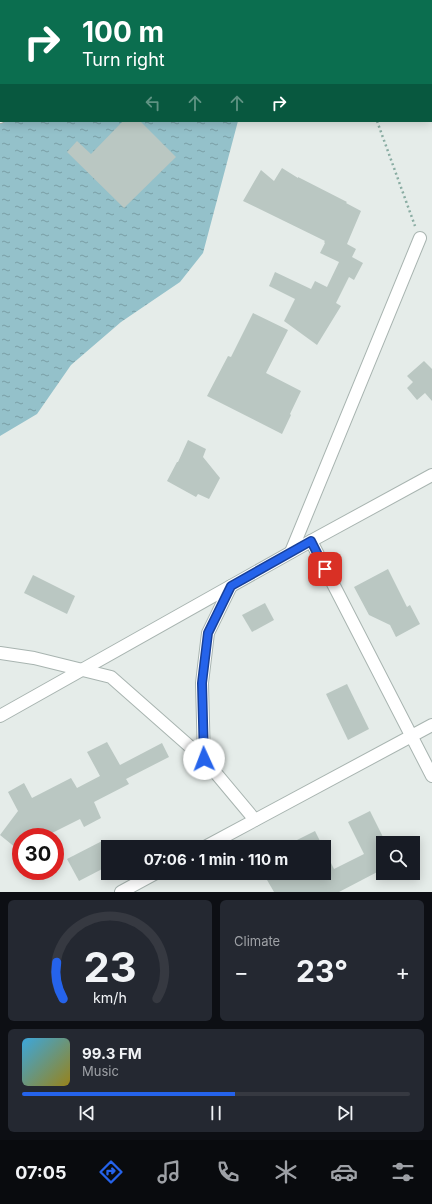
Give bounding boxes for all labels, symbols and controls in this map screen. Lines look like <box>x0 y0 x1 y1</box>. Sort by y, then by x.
text: 100 m <box>82 15 164 49</box>
icon: right <box>16 16 68 68</box>
text: Turn right <box>82 49 165 70</box>
icon: left <box>142 92 164 114</box>
icon: ahead <box>184 92 206 114</box>
icon: ahead <box>226 92 248 114</box>
icon: right <box>268 92 290 114</box>
pin <box>308 552 342 586</box>
icon: arrive <box>314 558 336 580</box>
position arrow <box>183 738 225 780</box>
speed limit sign: 30 <box>12 828 64 880</box>
map controls <box>376 836 420 880</box>
button: search <box>376 836 420 880</box>
text: 07:06 · 1 min · 110 m <box>144 850 288 869</box>
text: Climate <box>234 933 280 949</box>
text: 23 <box>83 941 137 991</box>
text: 23° <box>296 953 348 989</box>
text: − <box>234 959 249 985</box>
text: + <box>395 959 410 985</box>
text: km/h <box>93 988 127 1005</box>
text: 99.3 FM <box>82 1044 142 1063</box>
text: Music <box>82 1063 119 1079</box>
icon: previous <box>76 1102 98 1124</box>
icon: pause <box>205 1102 227 1124</box>
icon: next <box>334 1102 356 1124</box>
icon: directions <box>97 1158 125 1186</box>
icon: music <box>155 1158 183 1186</box>
icon: phone <box>214 1158 242 1186</box>
icon: climate <box>272 1158 300 1186</box>
icon: car <box>330 1158 358 1186</box>
icon: filters <box>389 1158 417 1186</box>
text: 07:05 <box>15 1162 67 1183</box>

